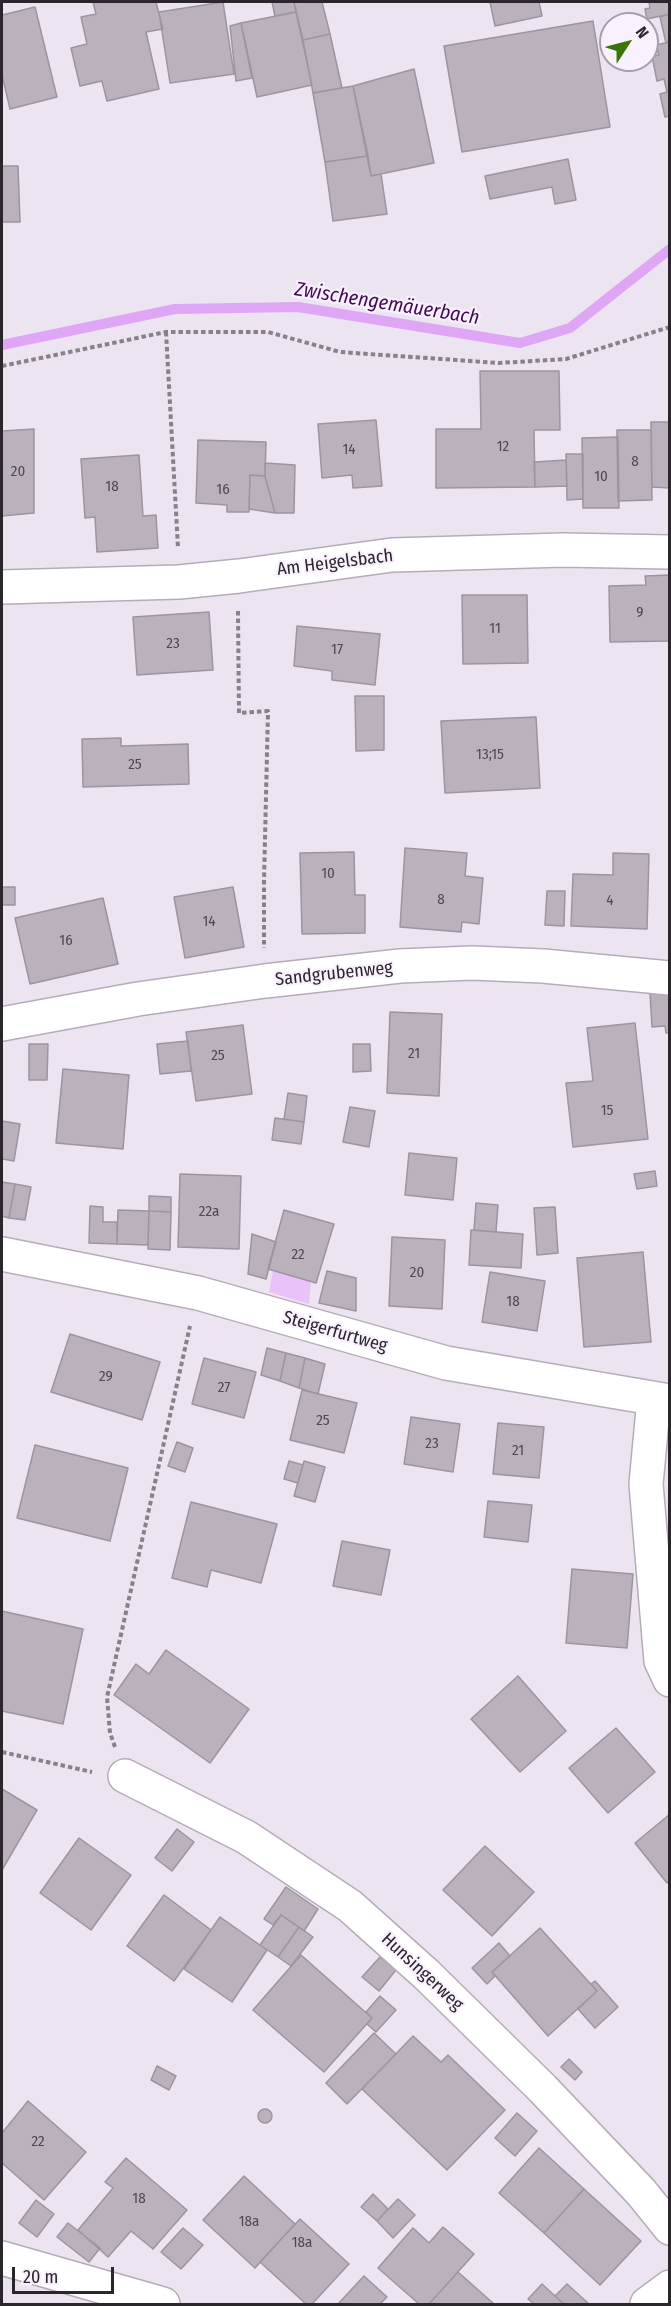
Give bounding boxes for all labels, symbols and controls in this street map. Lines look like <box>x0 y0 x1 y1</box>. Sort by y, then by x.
north arrow <box>599 12 659 72</box>
text: N <box>632 23 653 42</box>
water label: Zwischengemäuerbach <box>293 278 481 330</box>
house number: 12 <box>497 438 509 456</box>
house number: 14 <box>342 441 356 459</box>
house number: 8 <box>631 453 639 471</box>
house number: 20 <box>11 463 25 481</box>
house number: 10 <box>594 468 608 486</box>
house number: 18 <box>105 478 119 496</box>
house number: 16 <box>216 481 230 499</box>
street label: Am Heigelsbach <box>276 545 394 581</box>
house number: 9 <box>636 604 644 622</box>
house number: 11 <box>489 620 501 638</box>
house number: 23 <box>166 635 180 653</box>
house number: 17 <box>331 641 343 659</box>
house number: 13;15 <box>476 746 504 764</box>
house number: 25 <box>128 756 142 774</box>
house number: 10 <box>321 865 335 883</box>
house number: 8 <box>437 891 445 909</box>
house number: 4 <box>606 892 614 910</box>
house number: 14 <box>202 913 216 931</box>
house number: 16 <box>59 932 73 950</box>
street label: Sandgrubenweg <box>274 957 394 991</box>
house number: 21 <box>408 1045 420 1063</box>
house number: 25 <box>211 1047 225 1065</box>
house number: 15 <box>601 1102 613 1120</box>
house number: 22a <box>199 1203 219 1221</box>
house number: 22 <box>291 1246 305 1264</box>
house number: 20 <box>410 1264 424 1282</box>
house number: 18 <box>506 1293 520 1311</box>
street label: Steigerfurtweg <box>280 1307 390 1357</box>
house number: 29 <box>99 1368 113 1386</box>
house number: 27 <box>218 1379 230 1397</box>
house number: 25 <box>316 1412 330 1430</box>
house number: 23 <box>425 1435 439 1453</box>
house number: 21 <box>512 1442 524 1460</box>
street label: Hunsingerweg <box>377 1929 467 2015</box>
house number: 22 <box>31 2133 45 2151</box>
house number: 18 <box>132 2190 146 2208</box>
house number: 18a <box>239 2213 259 2231</box>
house number: 18a <box>292 2234 312 2252</box>
scale bar <box>15 2255 117 2293</box>
text: 20 m <box>23 2266 58 2288</box>

